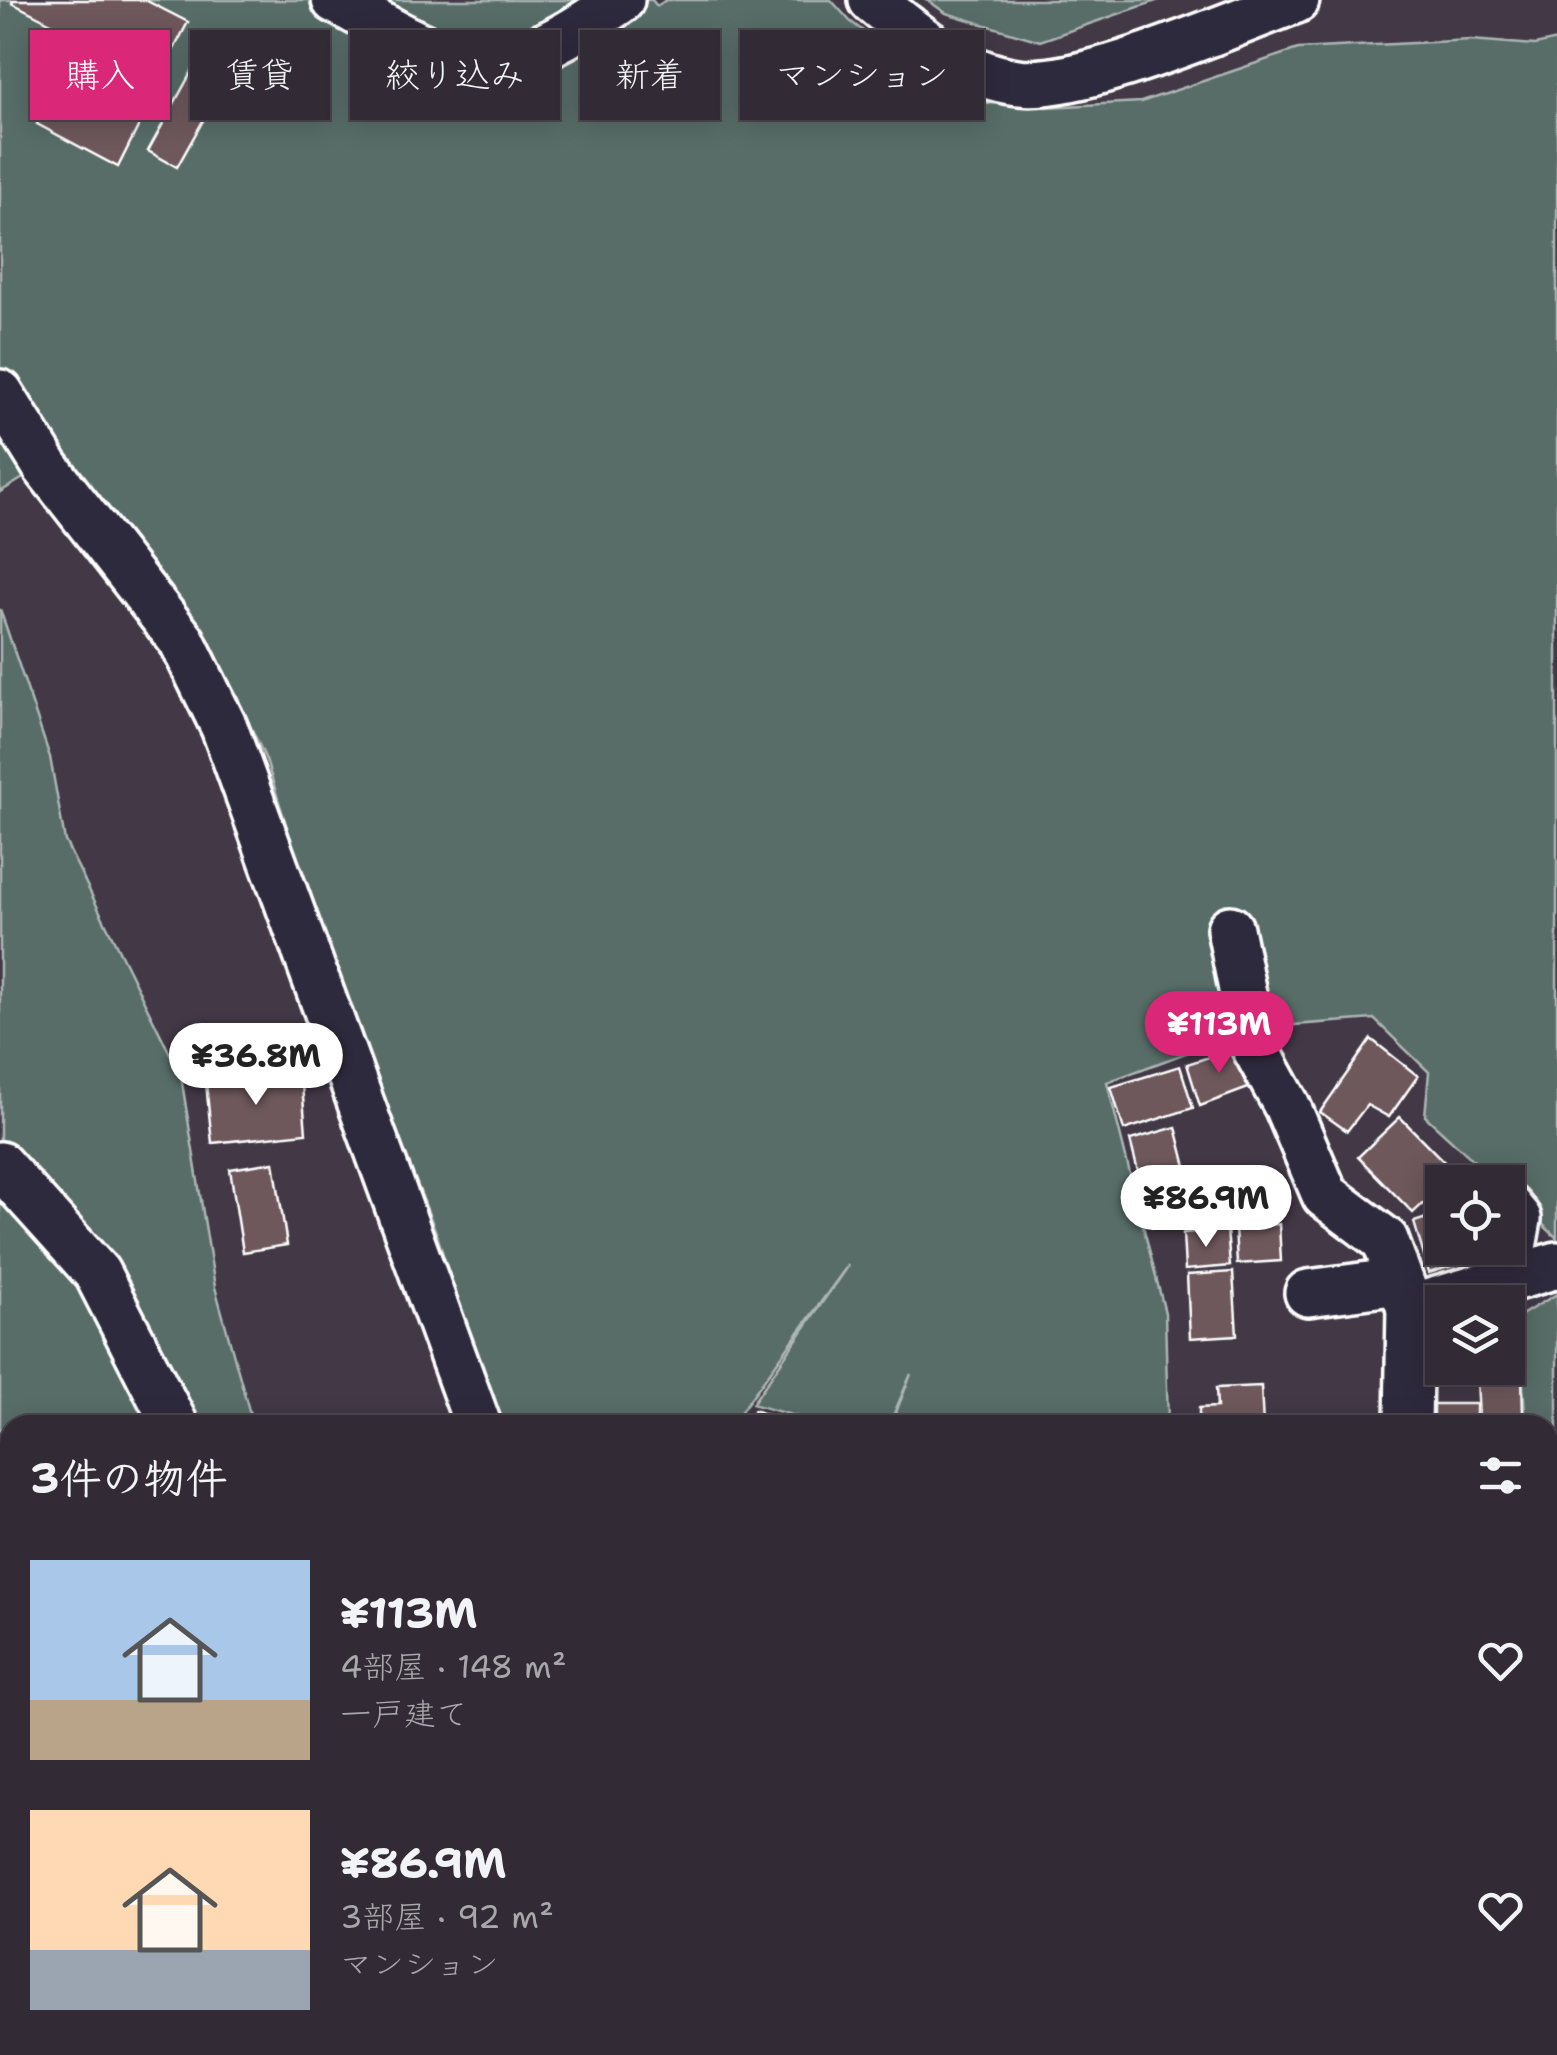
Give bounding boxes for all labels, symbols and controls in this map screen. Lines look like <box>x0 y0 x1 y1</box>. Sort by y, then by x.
chip: 購入 <box>30 30 170 120</box>
chip: 賃貸 <box>190 30 330 120</box>
chip: 絞り込み <box>350 30 560 120</box>
chip: 新着 <box>580 30 720 120</box>
chip: マンション <box>740 30 984 120</box>
pin: ¥113M <box>1149 991 1289 1076</box>
text: ¥113M <box>1167 1002 1271 1045</box>
pin: ¥36.8M <box>175 1023 337 1108</box>
text: ¥36.8M <box>191 1034 321 1077</box>
pin: ¥86.9M <box>1125 1165 1287 1250</box>
map controls <box>1425 1165 1525 1385</box>
button: locate <box>1425 1165 1525 1265</box>
text: ¥86.9M <box>1143 1176 1269 1219</box>
button: layers <box>1425 1285 1525 1385</box>
icon: filters <box>1473 1448 1528 1503</box>
text: 3件の物件 <box>30 1450 227 1506</box>
text: ¥113M <box>340 1585 477 1641</box>
icon: home <box>110 1600 230 1720</box>
icon: heart <box>1473 1633 1528 1688</box>
text: 4部屋 · 148 m² <box>340 1645 566 1688</box>
text: 一戸建て <box>340 1692 468 1735</box>
text: ¥86.9M <box>340 1835 506 1891</box>
icon: home <box>110 1850 230 1970</box>
icon: heart <box>1473 1883 1528 1938</box>
text: 3部屋 · 92 m² <box>340 1895 554 1938</box>
text: マンション <box>340 1942 499 1985</box>

